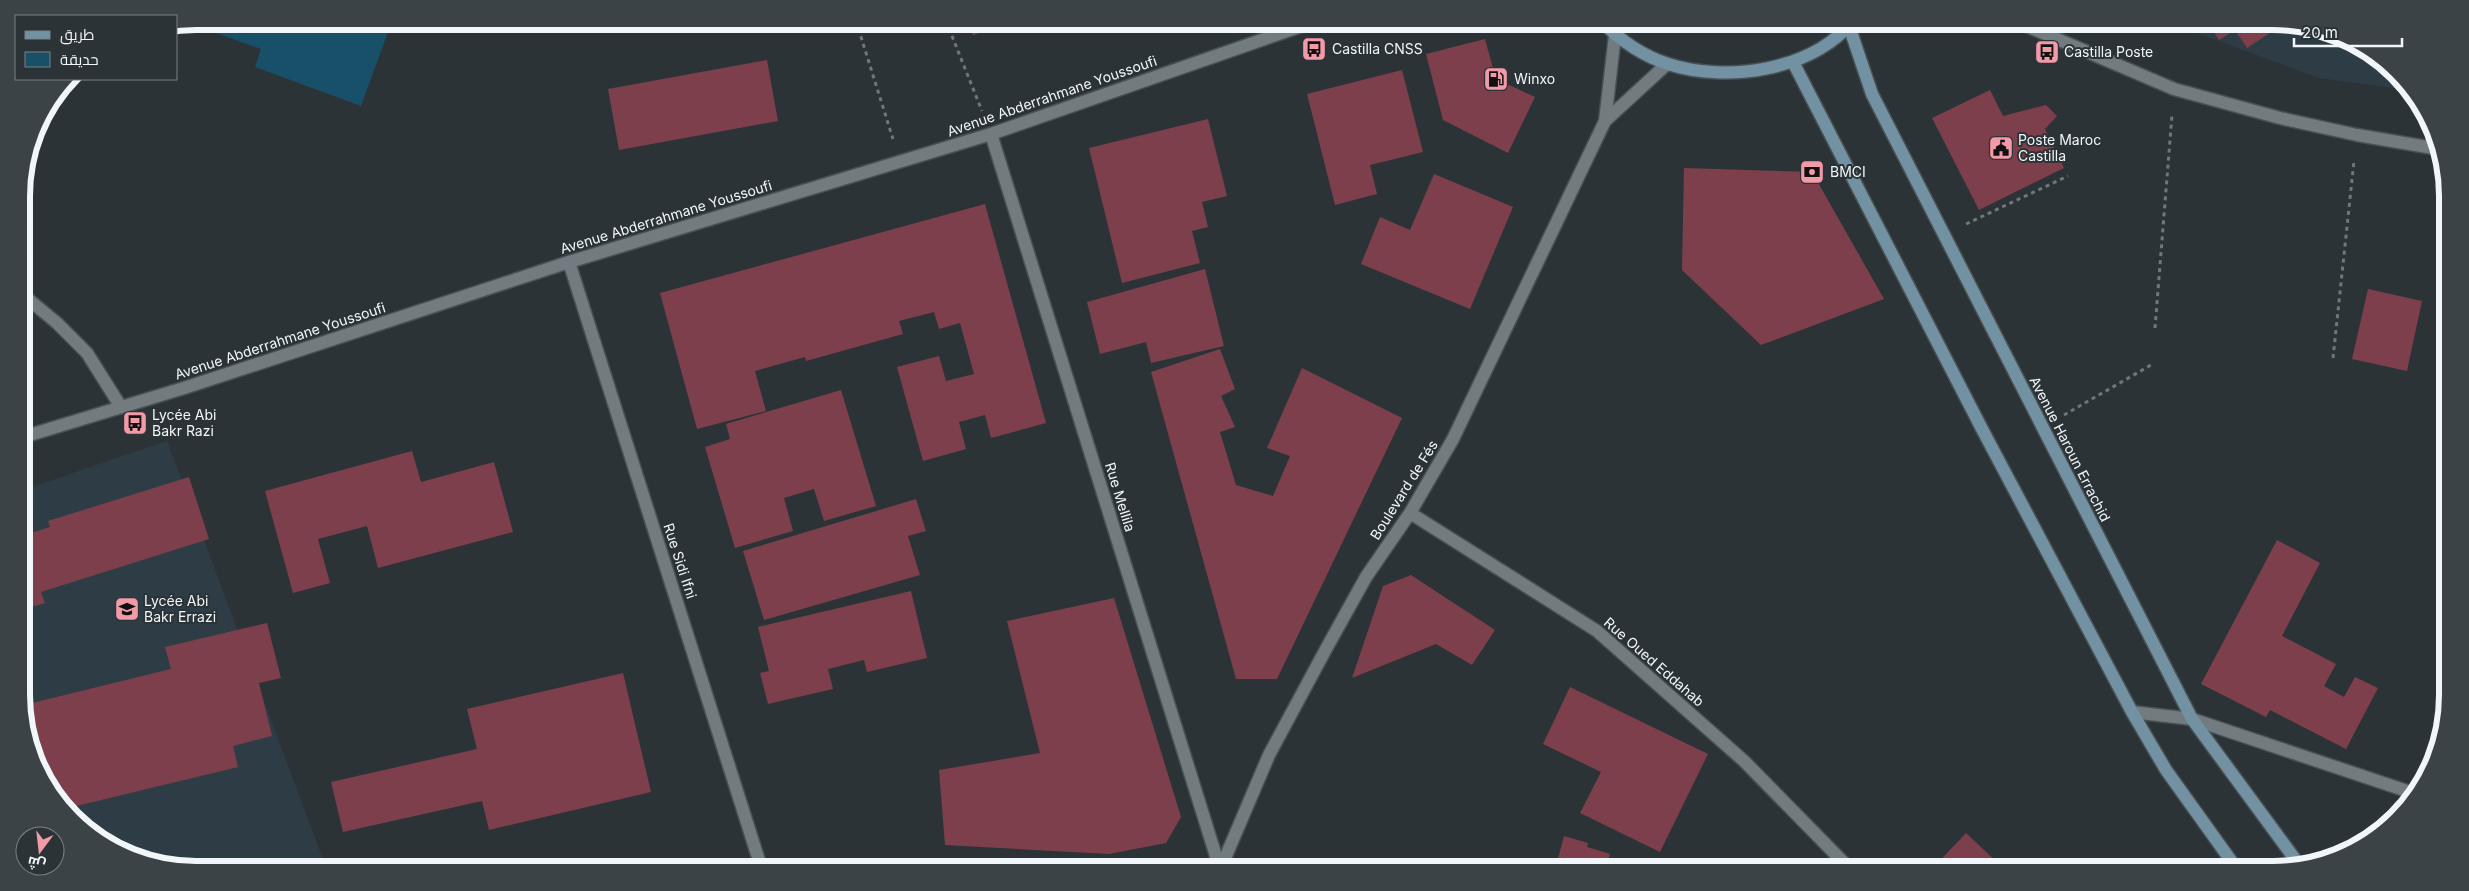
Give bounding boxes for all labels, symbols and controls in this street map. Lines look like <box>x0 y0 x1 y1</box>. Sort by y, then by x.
legend <box>15 15 178 80</box>
scale bar <box>2294 15 2402 47</box>
text: 20 m <box>2302 23 2338 42</box>
text: طريق <box>60 25 94 45</box>
bus stop icon: Castilla CNSS <box>1301 36 1327 62</box>
bus stop icon: Castilla Poste <box>2034 39 2060 65</box>
place label: Castilla CNSS <box>1332 40 1423 57</box>
place label: Castilla Poste <box>2064 43 2153 60</box>
text: حديقة <box>60 50 99 69</box>
street label: Avenue Abderrahmane Youssoufi <box>945 52 1159 139</box>
fuel station icon: Winxo <box>1483 66 1509 92</box>
place label: Winxo <box>1514 70 1555 87</box>
place label: Poste Maroc Castilla <box>2018 131 2101 164</box>
public building icon: Poste Maroc Castilla <box>1988 135 2014 161</box>
bank icon: BMCI <box>1799 159 1825 185</box>
place label: BMCI <box>1830 163 1866 180</box>
street label: Avenue Abderrahmane Youssoufi <box>558 176 774 257</box>
street label: Avenue Abderrahmane Youssoufi <box>172 298 387 383</box>
street label: Avenue Haroun Errachid <box>2026 373 2114 524</box>
place label: Lycée Abi Bakr Razi <box>152 406 216 439</box>
bus stop icon: Lycée Abi Bakr Razi <box>122 410 148 436</box>
street label: Boulevard de Fés <box>1366 437 1441 543</box>
street label: Rue Mellila <box>1102 460 1139 534</box>
street label: Rue Sidi Ifni <box>660 521 701 601</box>
place label: Lycée Abi Bakr Errazi <box>144 592 216 625</box>
school or university icon: Lycée Abi Bakr Errazi <box>114 596 140 622</box>
street label: Rue Oued Eddahab <box>1601 613 1708 710</box>
north arrow <box>15 826 65 876</box>
text: ش <box>26 853 48 875</box>

